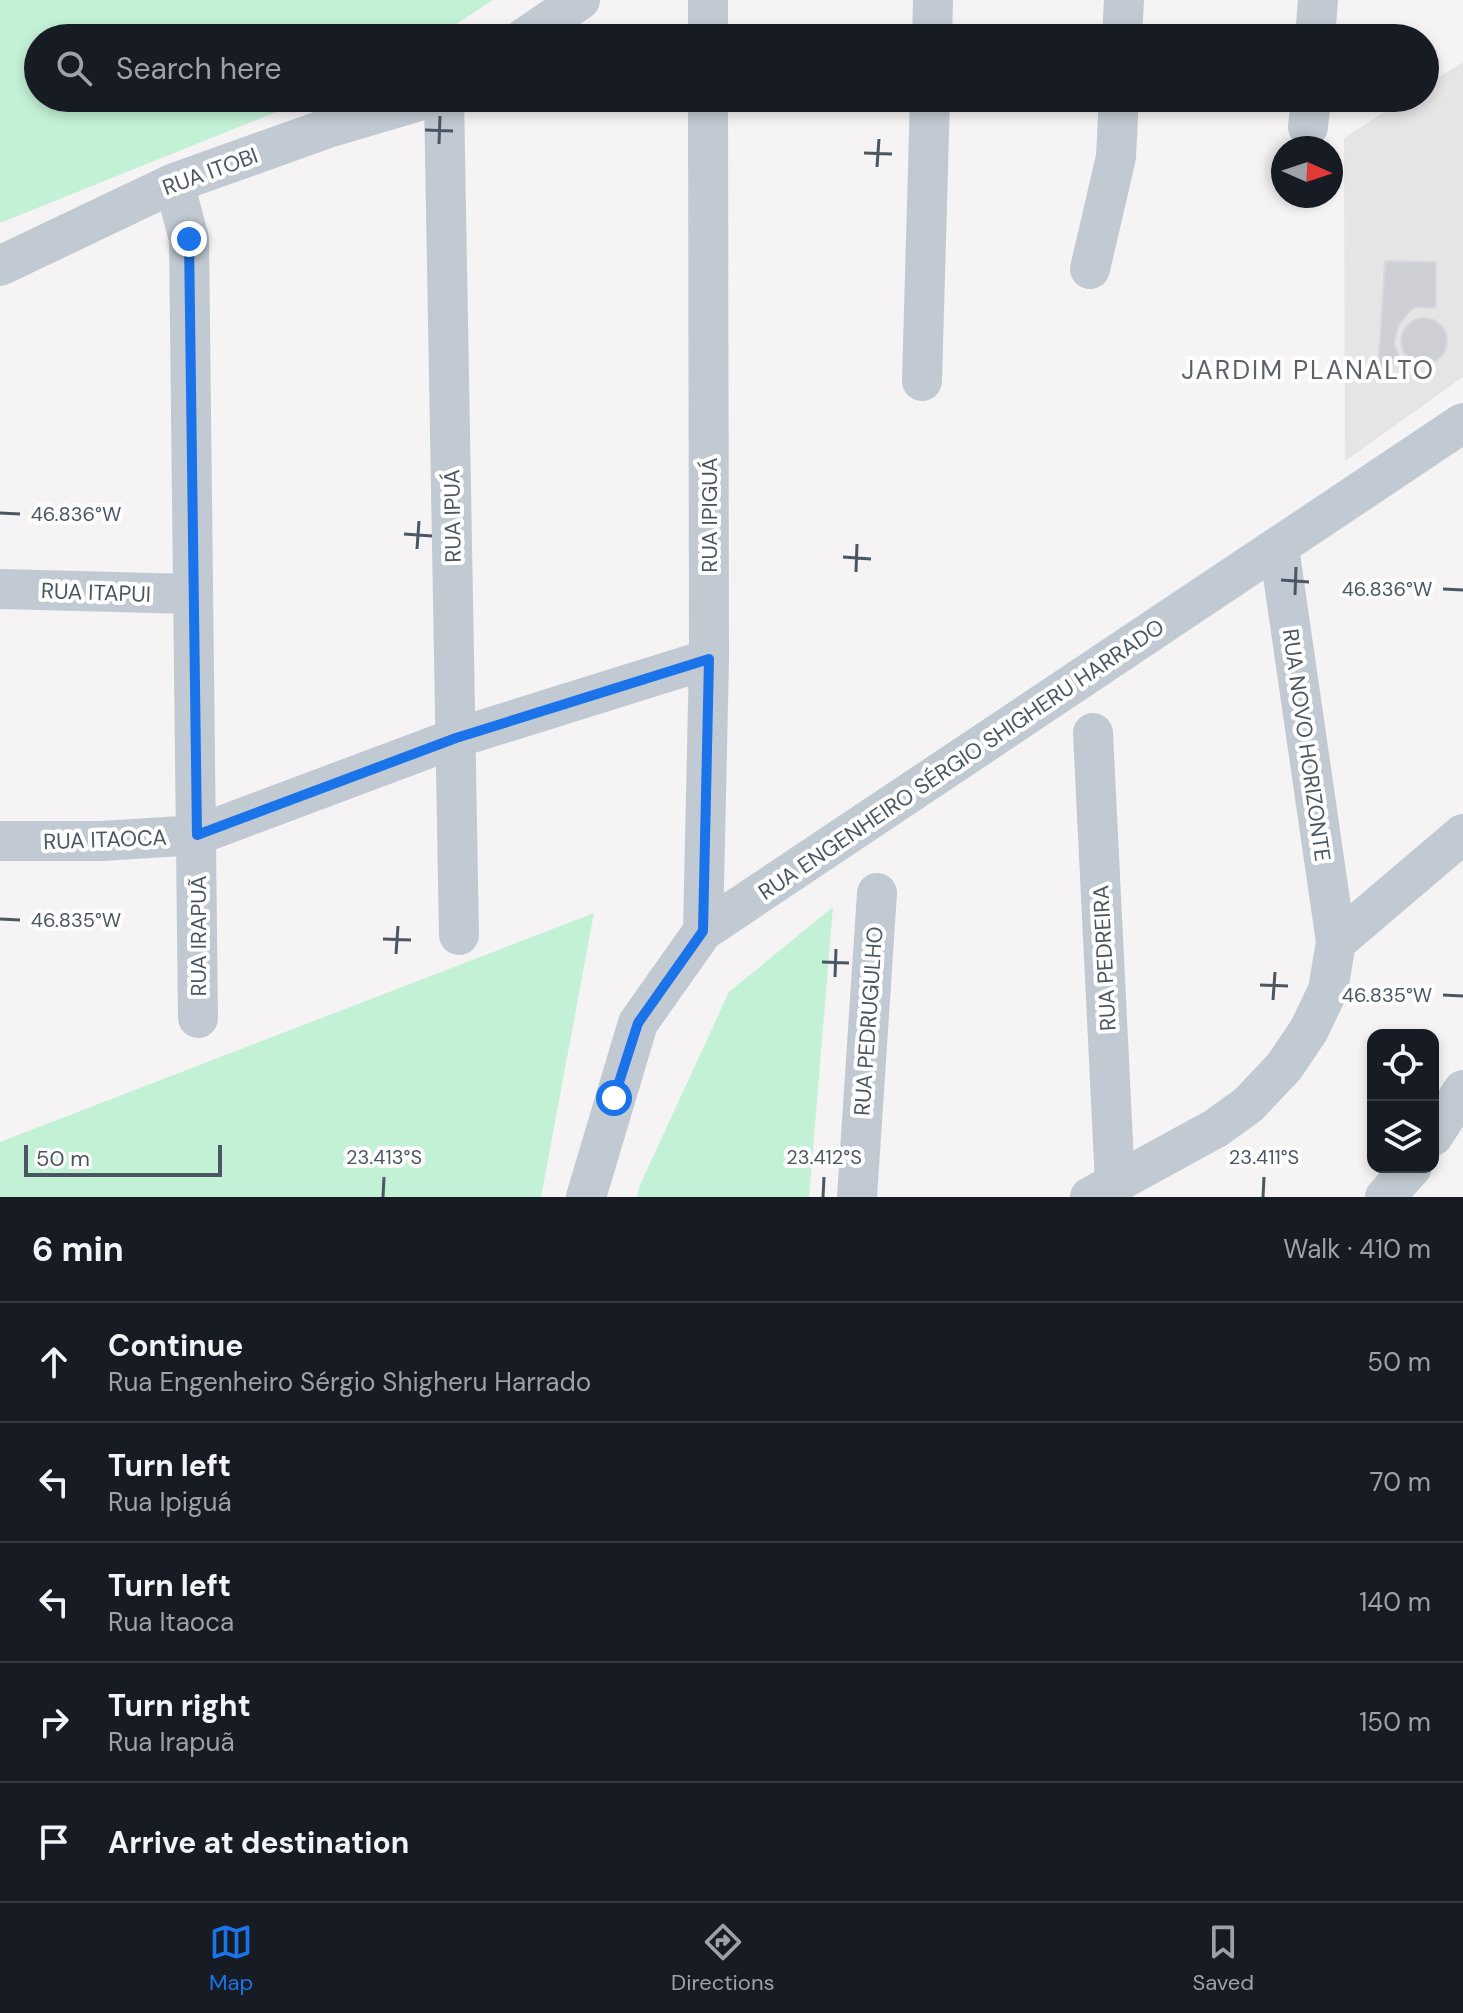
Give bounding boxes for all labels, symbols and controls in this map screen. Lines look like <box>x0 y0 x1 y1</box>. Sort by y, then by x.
search box <box>24 24 1439 112</box>
icon: search <box>52 46 96 90</box>
text: Search here <box>116 49 282 88</box>
north arrow <box>1271 136 1343 208</box>
street label: RUA ITOBI <box>158 141 262 202</box>
route end <box>171 221 207 257</box>
district label: JARDIM PLANALTO <box>1181 353 1435 387</box>
street label: RUA IPIGUÁ <box>695 457 724 573</box>
street label: RUA IPUÁ <box>437 469 468 563</box>
text: 46.836°W <box>31 501 121 527</box>
street label: RUA ITAPUI <box>41 576 151 609</box>
text: 46.836°W <box>1342 576 1432 602</box>
street label: RUA ENGENHEIRO SÉRGIO SHIGHERU HARRADO <box>753 612 1170 907</box>
street label: RUA NOVO HORIZONTE <box>1276 627 1337 863</box>
street label: RUA ITAOCA <box>43 823 167 856</box>
street label: RUA IRAPUÃ <box>184 875 213 997</box>
street label: RUA PEDREIRA <box>1086 884 1123 1032</box>
text: 46.835°W <box>31 907 121 933</box>
street label: RUA PEDRUGULHO <box>847 925 890 1117</box>
text: 46.835°W <box>1342 982 1432 1008</box>
map controls <box>1367 1029 1439 1173</box>
button: locate <box>1367 1029 1439 1101</box>
route start <box>596 1080 632 1116</box>
button: layers <box>1367 1101 1439 1173</box>
scale bar <box>24 1141 222 1177</box>
text: 50 m <box>36 1144 90 1173</box>
text: 23.413°S <box>346 1144 422 1170</box>
text: 23.412°S <box>786 1144 862 1170</box>
text: 23.411°S <box>1229 1144 1299 1170</box>
text: 6 min <box>32 1227 124 1272</box>
text: Walk · 410 m <box>1283 1232 1431 1266</box>
text: Continue <box>108 1326 243 1365</box>
icon: ahead <box>32 1340 76 1384</box>
text: 50 m <box>1367 1345 1431 1379</box>
text: Rua Engenheiro Sérgio Shigheru Harrado <box>108 1365 591 1399</box>
text: Turn left <box>108 1446 231 1485</box>
icon: left <box>32 1460 76 1504</box>
text: 70 m <box>1370 1465 1431 1499</box>
text: Rua Ipiguá <box>108 1485 232 1519</box>
text: Turn left <box>108 1566 231 1605</box>
icon: left <box>32 1580 76 1624</box>
text: 140 m <box>1359 1585 1431 1619</box>
text: Rua Itaoca <box>108 1605 234 1639</box>
text: Turn right <box>108 1686 251 1725</box>
icon: right <box>32 1700 76 1744</box>
text: 150 m <box>1359 1705 1431 1739</box>
text: Rua Irapuã <box>108 1725 235 1759</box>
icon: arrive <box>32 1820 76 1864</box>
text: Arrive at destination <box>108 1823 409 1862</box>
tab: Map <box>209 1920 253 1997</box>
tab: Directions <box>671 1920 775 1997</box>
tab: Saved <box>1192 1920 1254 1997</box>

